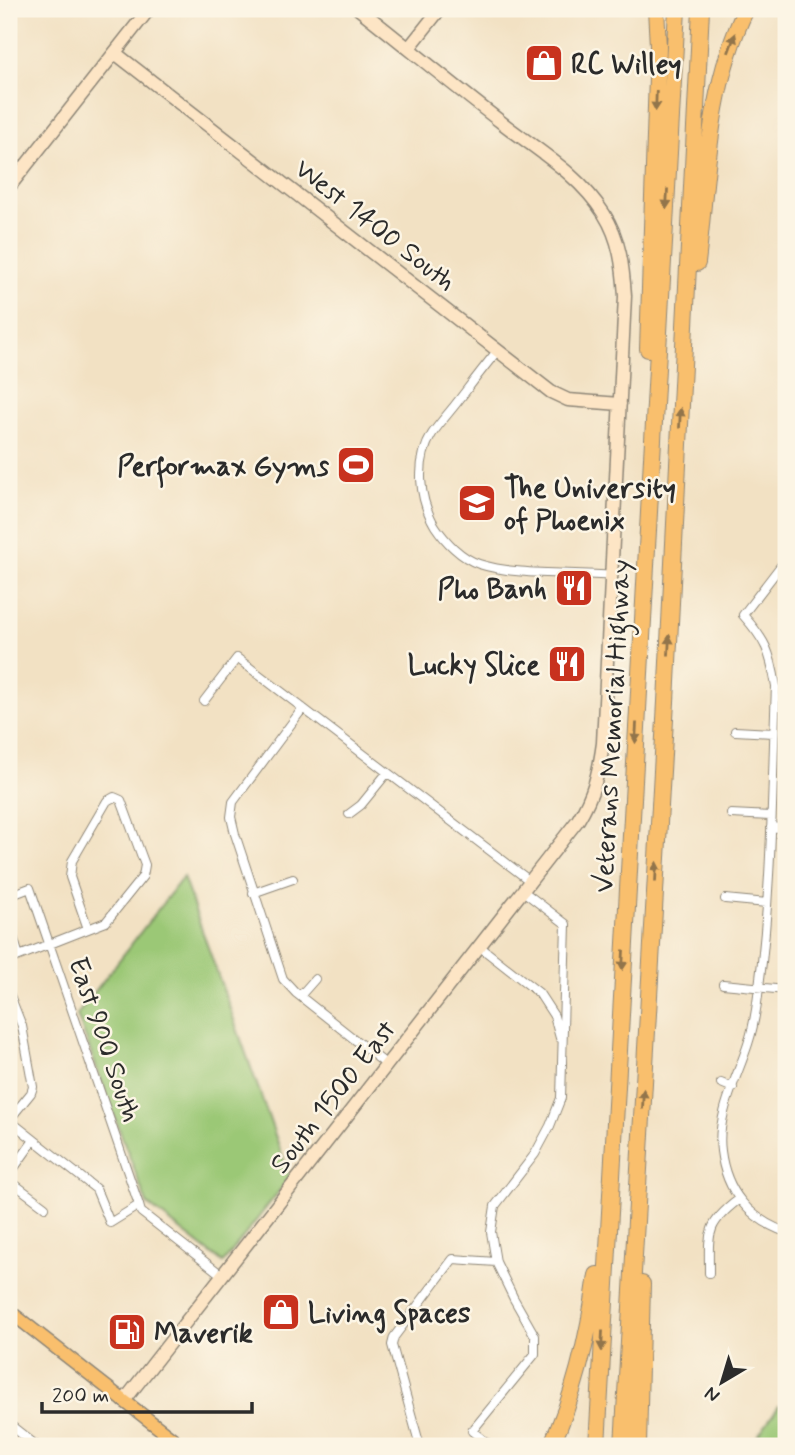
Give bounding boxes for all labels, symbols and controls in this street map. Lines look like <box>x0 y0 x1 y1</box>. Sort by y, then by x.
one-way arrow <box>727 32 738 53</box>
shop icon: RC Willey <box>523 42 565 84</box>
place label: RC Willey <box>571 47 682 84</box>
one-way arrow <box>651 91 662 113</box>
street label: West 1400 South <box>286 151 463 301</box>
one-way arrow <box>661 188 672 210</box>
one-way arrow <box>674 407 685 429</box>
sports icon: Performax Gyms <box>335 444 377 486</box>
place label: Performax Gyms <box>117 449 330 489</box>
place label: The University of Phoenix <box>504 471 676 540</box>
school or university icon: The University of Phoenix <box>456 482 498 524</box>
street label: Veterans Memorial Highway <box>586 558 644 894</box>
restaurant icon: Pho Banh <box>553 567 595 609</box>
place label: Pho Banh <box>438 572 547 609</box>
one-way arrow <box>664 634 675 656</box>
restaurant icon: Lucky Slice <box>546 643 588 685</box>
place label: Lucky Slice <box>408 648 540 685</box>
one-way arrow <box>631 722 642 744</box>
one-way arrow <box>651 861 662 883</box>
one-way arrow <box>618 949 629 971</box>
street label: East 900 South <box>58 953 149 1127</box>
street label: South 1500 East <box>262 1013 406 1182</box>
one-way arrow <box>638 1088 649 1110</box>
shop icon: Living Spaces <box>260 1291 302 1333</box>
place label: Living Spaces <box>308 1296 471 1334</box>
fuel station icon: Maverik <box>106 1311 148 1353</box>
place label: Maverik <box>154 1316 253 1353</box>
one-way arrow <box>597 1330 608 1352</box>
north arrow <box>686 1346 756 1416</box>
scale bar <box>42 1371 252 1415</box>
text: N <box>700 1380 725 1408</box>
text: 200 m <box>52 1382 109 1410</box>

